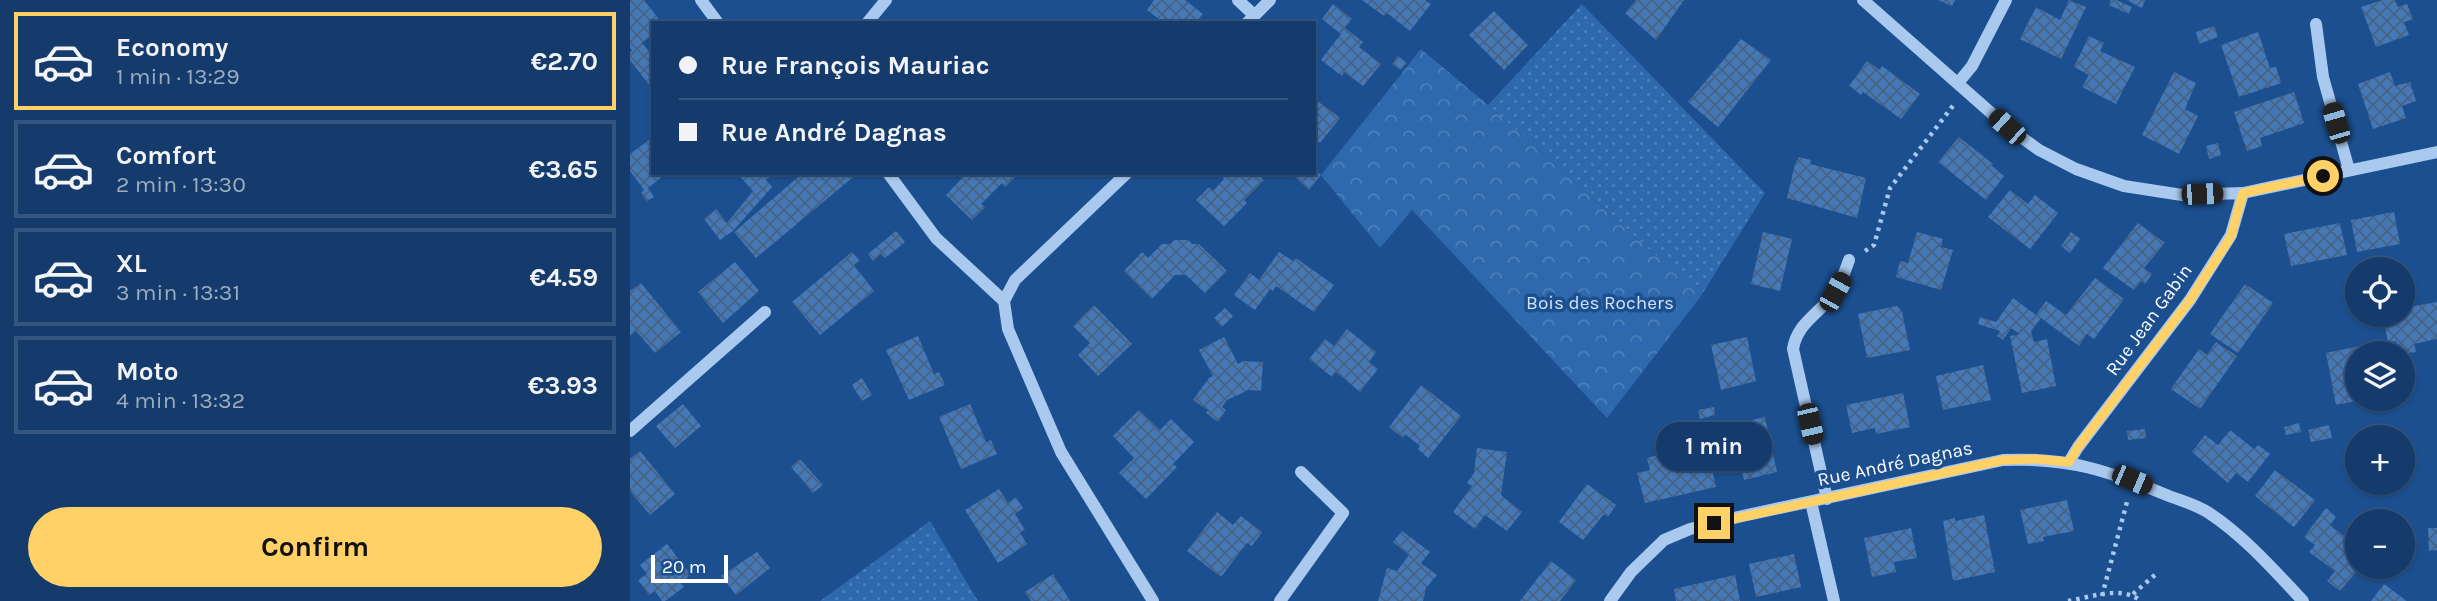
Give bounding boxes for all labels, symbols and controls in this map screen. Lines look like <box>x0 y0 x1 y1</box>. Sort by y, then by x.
icon: car <box>32 30 95 93</box>
text: Economy <box>116 32 228 63</box>
text: €2.70 <box>531 46 598 77</box>
text: Rue François Mauriac <box>721 50 989 81</box>
text: 1 min · 13:29 <box>116 63 240 90</box>
car <box>2321 100 2352 146</box>
car <box>1985 105 2030 149</box>
text: Rue André Dagnas <box>721 117 947 148</box>
icon: car <box>32 138 95 201</box>
text: Comfort <box>116 140 217 171</box>
text: €3.65 <box>529 154 598 185</box>
route start <box>2307 160 2339 192</box>
text: 2 min · 13:30 <box>116 171 246 198</box>
car <box>2181 183 2224 205</box>
icon: car <box>32 246 95 309</box>
text: XL <box>116 248 147 279</box>
map controls <box>2345 257 2415 579</box>
button: locate <box>2345 257 2415 327</box>
street label: Rue Jean Gabin <box>2101 260 2197 380</box>
text: €4.59 <box>529 262 598 293</box>
car <box>1816 269 1855 315</box>
text: 3 min · 13:31 <box>116 279 240 306</box>
park label: Bois des Rochers <box>1526 292 1674 314</box>
button: layers <box>2345 341 2415 411</box>
icon: car <box>32 354 95 417</box>
text: Moto <box>116 356 178 387</box>
text: €3.93 <box>528 370 598 401</box>
text: 4 min · 13:32 <box>116 387 245 414</box>
car <box>1796 401 1825 447</box>
callout: 1 min <box>1656 421 1772 470</box>
button: + <box>2345 425 2415 495</box>
text: 1 min <box>1685 433 1743 460</box>
street label: Rue André Dagnas <box>1816 437 1974 491</box>
car <box>2109 462 2156 498</box>
button: Confirm <box>28 507 602 587</box>
route end <box>1698 507 1730 539</box>
button: − <box>2345 509 2415 579</box>
scale bar <box>651 552 728 584</box>
text: 20 m <box>662 556 707 578</box>

